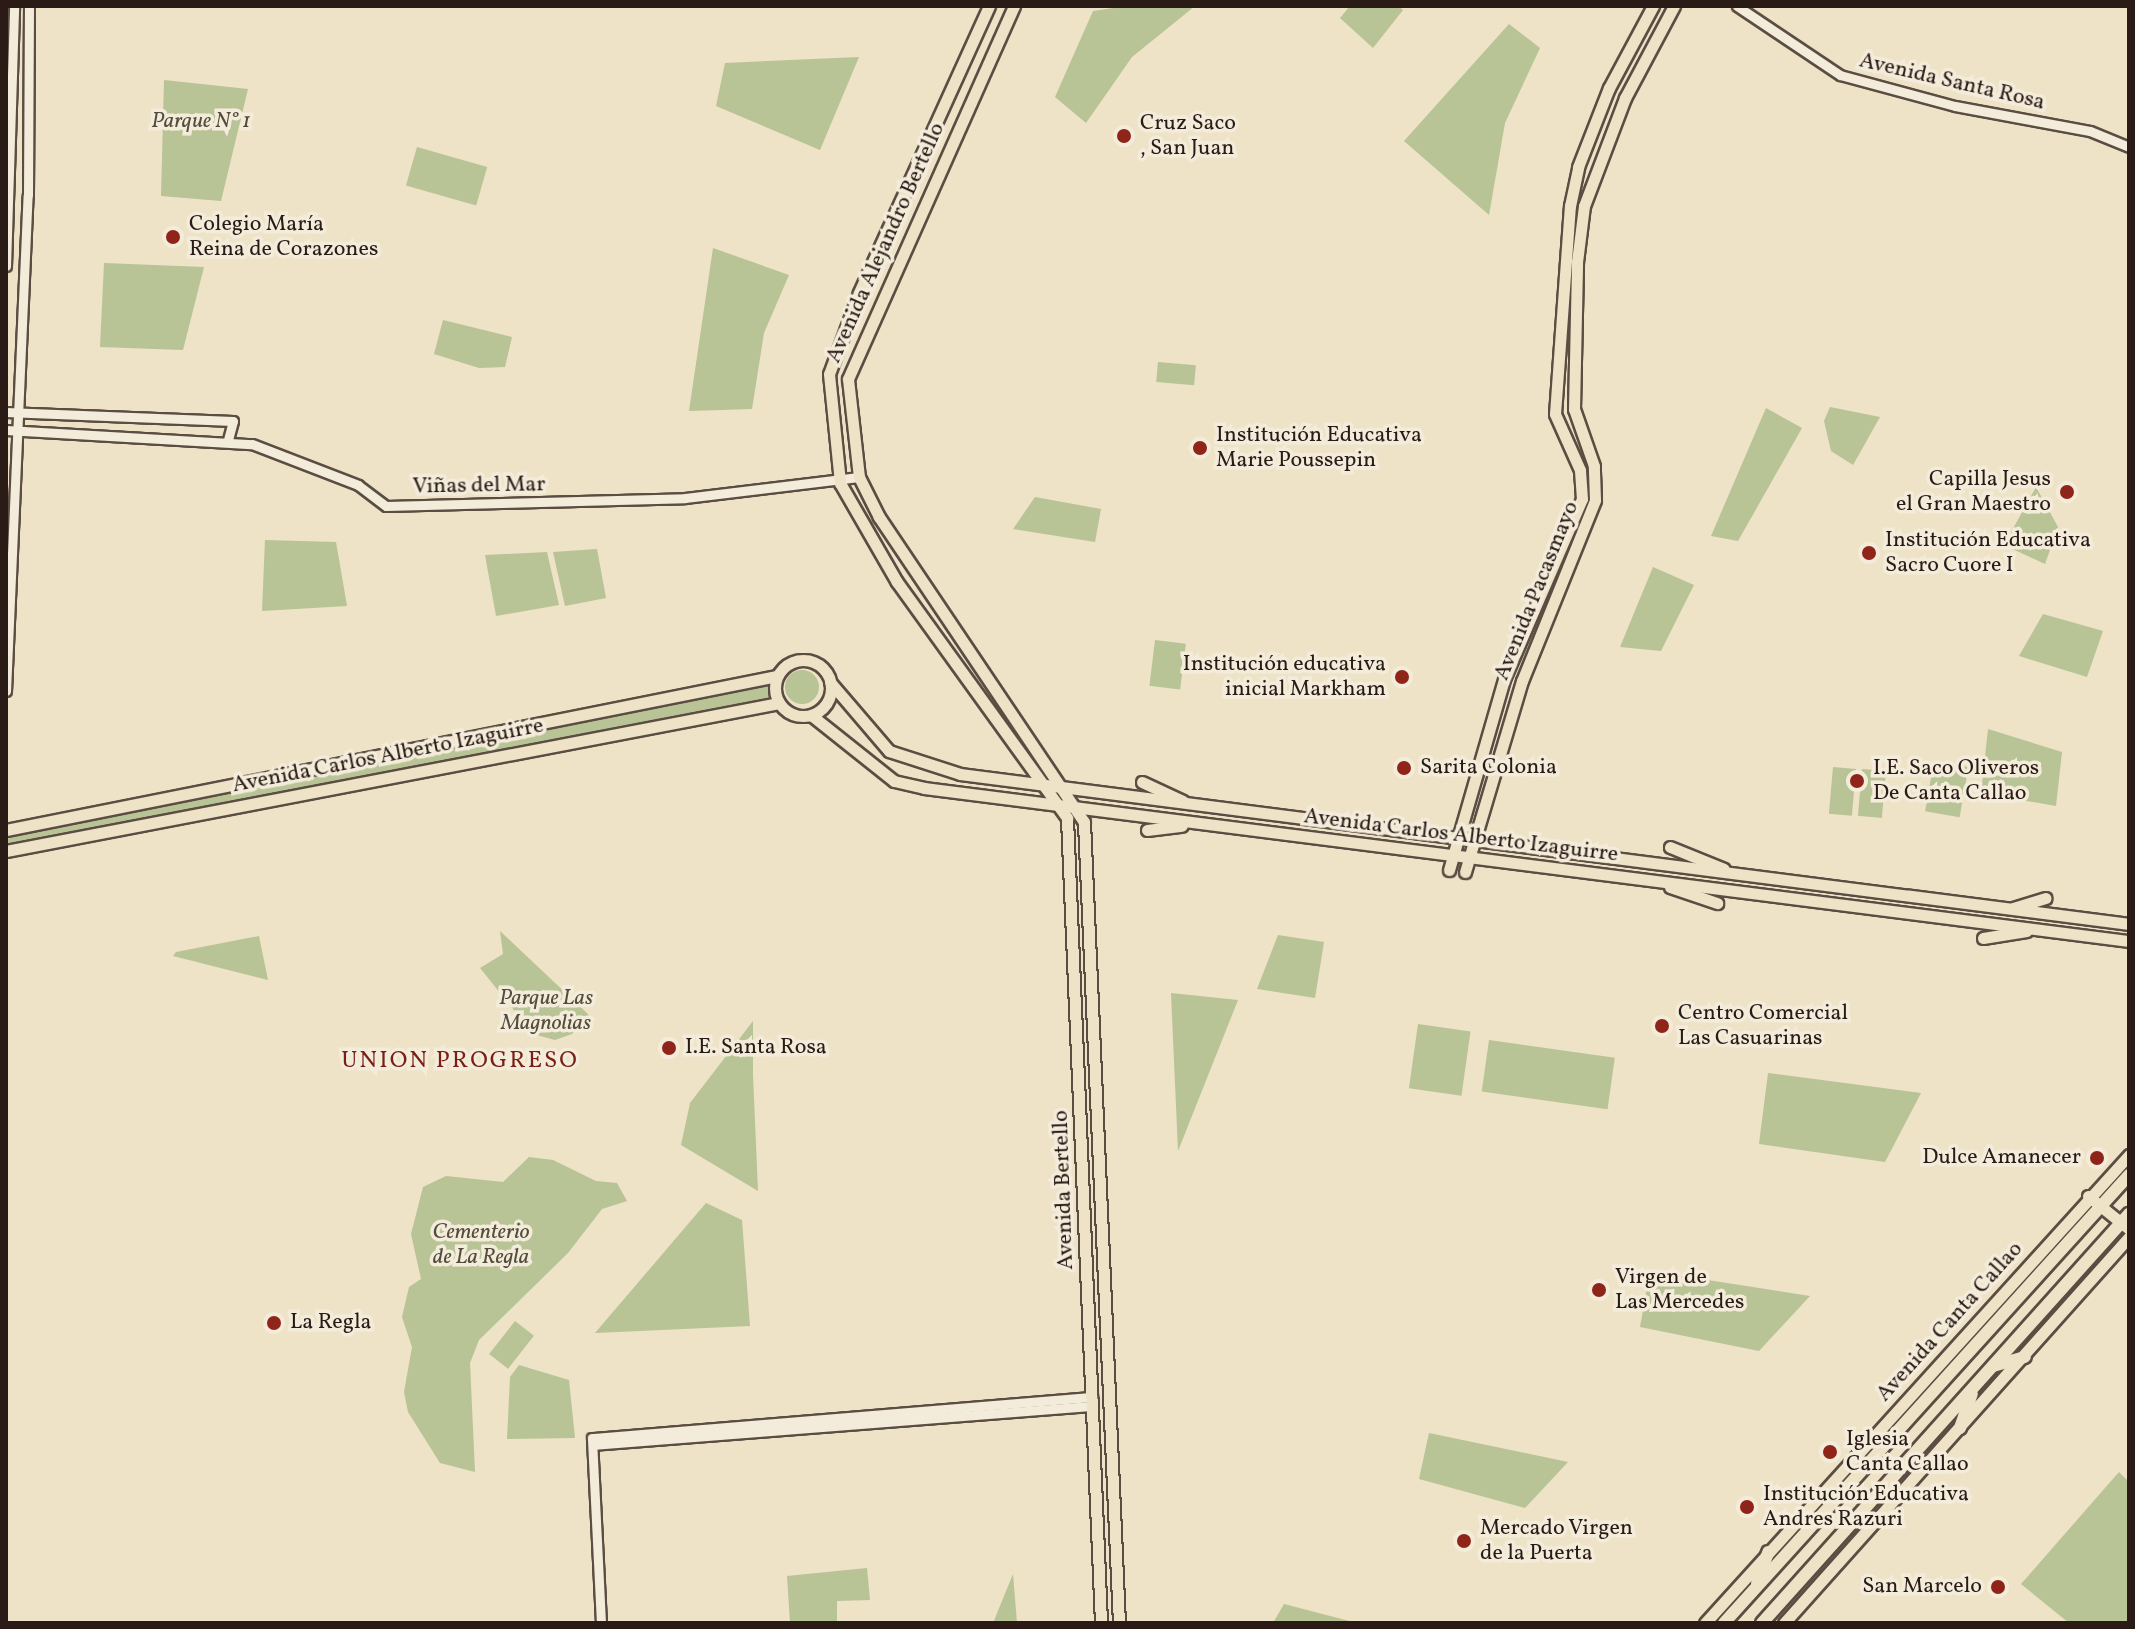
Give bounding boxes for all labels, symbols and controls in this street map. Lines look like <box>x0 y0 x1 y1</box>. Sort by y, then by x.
street label: Avenida Santa Rosa <box>1857 48 2047 116</box>
park label: Parque N° 1 <box>151 109 251 135</box>
place label: Cruz Saco , San Juan <box>1140 110 1236 162</box>
street label: Avenida Alejandro Bertello <box>821 119 951 367</box>
marker: Cruz Saco , San Juan <box>1115 127 1133 145</box>
place label: Colegio María Reina de Corazones <box>189 211 378 262</box>
marker: Colegio María Reina de Corazones <box>164 228 182 246</box>
place label: Institución Educativa Marie Poussepin <box>1216 422 1422 474</box>
marker: Institución Educativa Marie Poussepin <box>1191 439 1209 457</box>
place label: Capilla Jesus el Gran Maestro <box>1896 466 2051 518</box>
street label: Viñas del Mar <box>412 472 546 500</box>
marker: Capilla Jesus el Gran Maestro <box>2058 483 2076 501</box>
street label: Avenida Pacasmayo <box>1489 498 1585 684</box>
place label: Institución Educativa Sacro Cuore I <box>1885 527 2091 578</box>
marker: Institución Educativa Sacro Cuore I <box>1860 544 1878 562</box>
place label: Institución educativa inicial Markham <box>1183 651 1386 702</box>
marker: Institución educativa inicial Markham <box>1393 668 1411 686</box>
street label: Avenida Carlos Alberto Izaguirre <box>230 713 546 799</box>
place label: Sarita Colonia <box>1420 755 1557 781</box>
place label: I.E. Saco Oliveros De Canta Callao <box>1873 755 2039 806</box>
marker: Sarita Colonia <box>1395 759 1413 777</box>
marker: I.E. Saco Oliveros De Canta Callao <box>1848 772 1866 790</box>
street label: Avenida Carlos Alberto Izaguirre <box>1302 804 1620 868</box>
park label: Parque Las Magnolias <box>499 985 593 1036</box>
place label: Centro Comercial Las Casuarinas <box>1678 1000 1848 1052</box>
marker: Centro Comercial Las Casuarinas <box>1653 1017 1671 1035</box>
place label: I.E. Santa Rosa <box>685 1035 827 1061</box>
marker: I.E. Santa Rosa <box>660 1039 678 1057</box>
district label: UNION PROGRESO <box>341 1048 579 1076</box>
street label: Avenida Bertello <box>1048 1110 1080 1270</box>
place label: Dulce Amanecer <box>1922 1145 2081 1171</box>
marker: Dulce Amanecer <box>2088 1149 2106 1167</box>
park label: Cementerio de La Regla <box>432 1219 530 1270</box>
street label: Avenida Canta Callao <box>1871 1237 2029 1407</box>
place label: Virgen de Las Mercedes <box>1615 1264 1744 1316</box>
marker: Virgen de Las Mercedes <box>1590 1281 1608 1299</box>
place label: La Regla <box>290 1310 371 1336</box>
marker: La Regla <box>265 1314 283 1332</box>
place label: Iglesia Canta Callao <box>1846 1426 1969 1478</box>
marker: Iglesia Canta Callao <box>1821 1443 1839 1461</box>
place label: Institución Educativa Andres Razuri <box>1763 1481 1969 1532</box>
marker: Institución Educativa Andres Razuri <box>1738 1498 1756 1516</box>
place label: Mercado Virgen de la Puerta <box>1480 1515 1634 1566</box>
marker: Mercado Virgen de la Puerta <box>1455 1532 1473 1550</box>
place label: San Marcelo <box>1862 1574 1982 1600</box>
marker: San Marcelo <box>1989 1578 2007 1596</box>

